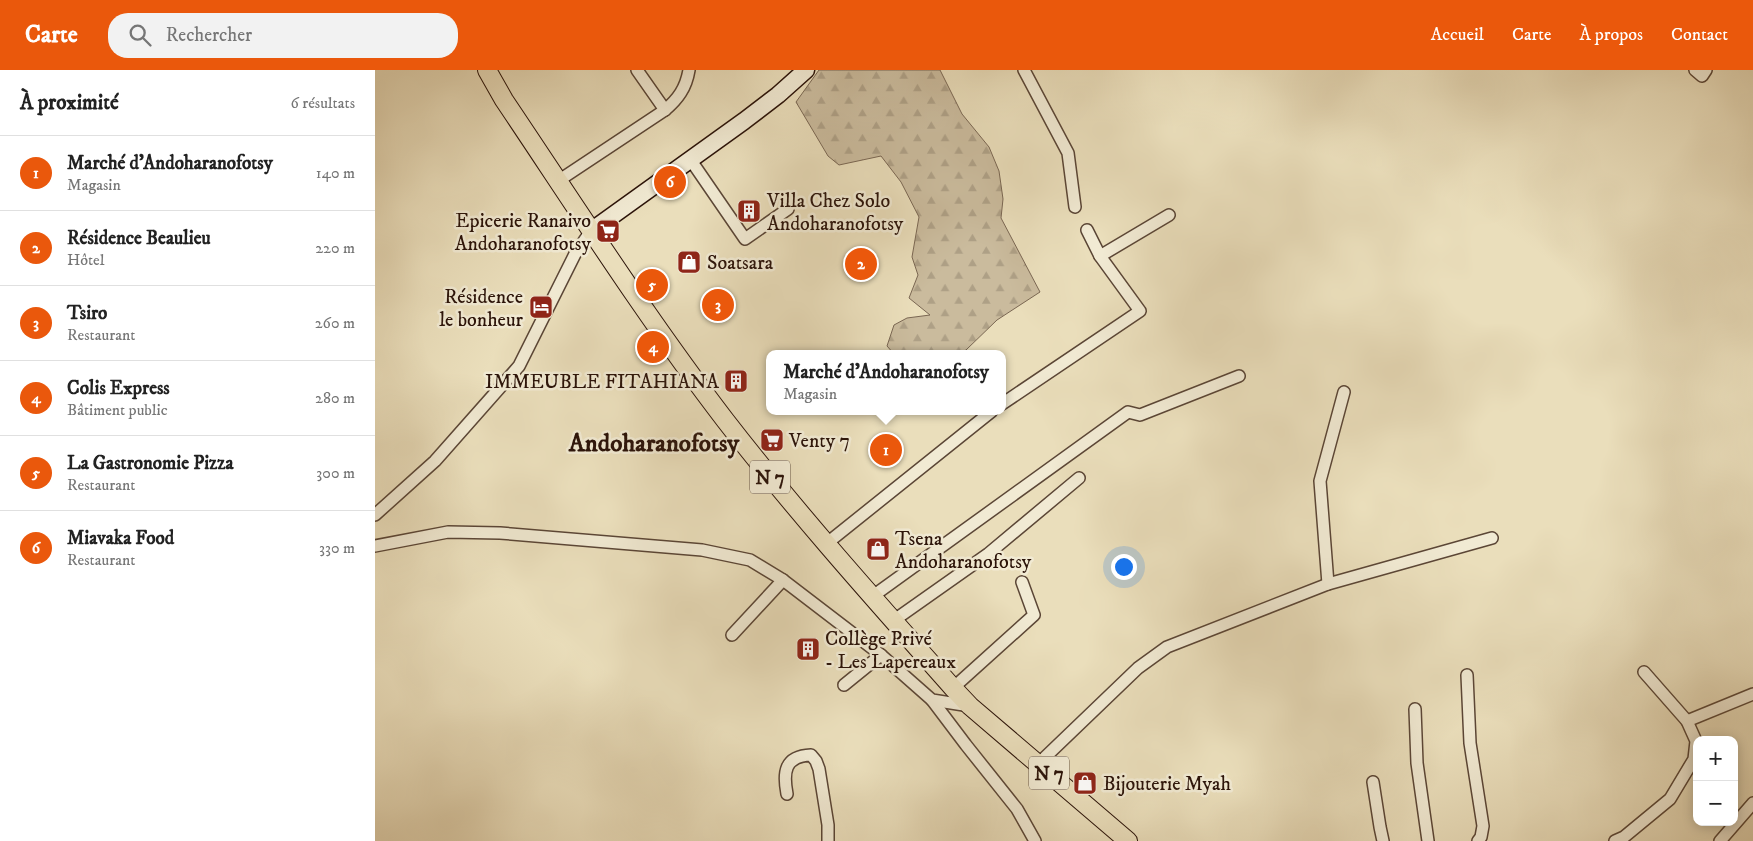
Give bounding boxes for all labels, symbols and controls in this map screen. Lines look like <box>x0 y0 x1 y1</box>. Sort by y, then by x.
search box <box>108 13 458 58</box>
text: Carte <box>25 20 78 50</box>
icon: search <box>126 21 154 49</box>
text: Rechercher <box>166 24 252 47</box>
text: Accueil <box>1431 24 1484 46</box>
text: Carte <box>1512 24 1551 46</box>
text: À propos <box>1579 24 1643 46</box>
text: Contact <box>1671 24 1728 46</box>
text: À proximité <box>20 90 119 116</box>
text: 6 résultats <box>290 93 355 113</box>
text: Marché d'Andoharanofotsy <box>67 152 273 175</box>
text: 1 <box>33 163 39 183</box>
text: 140 m <box>316 163 355 183</box>
pin: 6 <box>654 163 686 201</box>
text: Magasin <box>67 175 121 195</box>
place label: Villa Chez Solo Andoharanofotsy <box>766 189 904 237</box>
building icon: Villa Chez Solo Andoharanofotsy <box>736 198 762 224</box>
place label: Epicerie Ranaivo Andoharanofotsy <box>455 209 591 257</box>
supermarket icon: Epicerie Ranaivo Andoharanofotsy <box>595 218 621 244</box>
text: Résidence Beaulieu <box>67 227 211 250</box>
text: 2 <box>32 238 40 258</box>
text: 220 m <box>315 238 355 258</box>
pin: 2 <box>845 245 877 283</box>
shop icon: Soatsara <box>676 249 702 275</box>
text: Hôtel <box>67 250 105 270</box>
place label: Soatsara <box>707 251 774 276</box>
pin: 5 <box>636 266 668 304</box>
place label: Résidence le bonheur <box>439 285 524 333</box>
pin: 3 <box>702 286 734 324</box>
hotel icon: Résidence le bonheur <box>528 294 554 320</box>
text: Tsiro <box>67 302 107 325</box>
text: 3 <box>33 313 39 333</box>
text: 260 m <box>315 313 355 333</box>
text: Restaurant <box>67 325 135 345</box>
pin: 4 <box>637 328 669 366</box>
popup <box>766 350 1006 415</box>
text: Marché d'Andoharanofotsy <box>783 361 989 384</box>
building icon: IMMEUBLE FITAHIANA <box>723 368 749 394</box>
place label: IMMEUBLE FITAHIANA <box>485 370 719 395</box>
text: Colis Express <box>67 377 170 400</box>
text: Magasin <box>783 384 837 404</box>
text: 4 <box>31 388 41 408</box>
text: 280 m <box>315 388 355 408</box>
text: Bâtiment public <box>67 400 168 420</box>
supermarket icon: Venty 7 <box>759 427 785 453</box>
district label: Andoharanofotsy <box>568 428 740 459</box>
place label: Venty 7 <box>788 429 850 454</box>
pin: 1 <box>870 431 902 469</box>
text: La Gastronomie Pizza <box>67 452 234 475</box>
road number: N 7 <box>750 461 790 494</box>
text: 5 <box>32 463 40 483</box>
text: 300 m <box>316 463 355 483</box>
text: Restaurant <box>67 475 135 495</box>
text: Miavaka Food <box>67 527 174 550</box>
place label: Tsena Andoharanofotsy <box>895 527 1032 575</box>
shop icon: Tsena Andoharanofotsy <box>865 536 891 562</box>
text: 6 <box>32 538 40 558</box>
text: 330 m <box>319 538 355 558</box>
text: Restaurant <box>67 550 135 570</box>
your location <box>1111 554 1137 580</box>
place label: Collège Privé - Les Lapereaux <box>825 627 956 675</box>
building icon: Collège Privé - Les Lapereaux <box>795 636 821 662</box>
map controls <box>1693 736 1738 826</box>
button: + <box>1693 736 1738 781</box>
road number: N 7 <box>1029 756 1069 790</box>
shop icon: Bijouterie Myah <box>1072 770 1098 796</box>
place label: Bijouterie Myah <box>1103 772 1232 797</box>
button: − <box>1693 781 1738 826</box>

